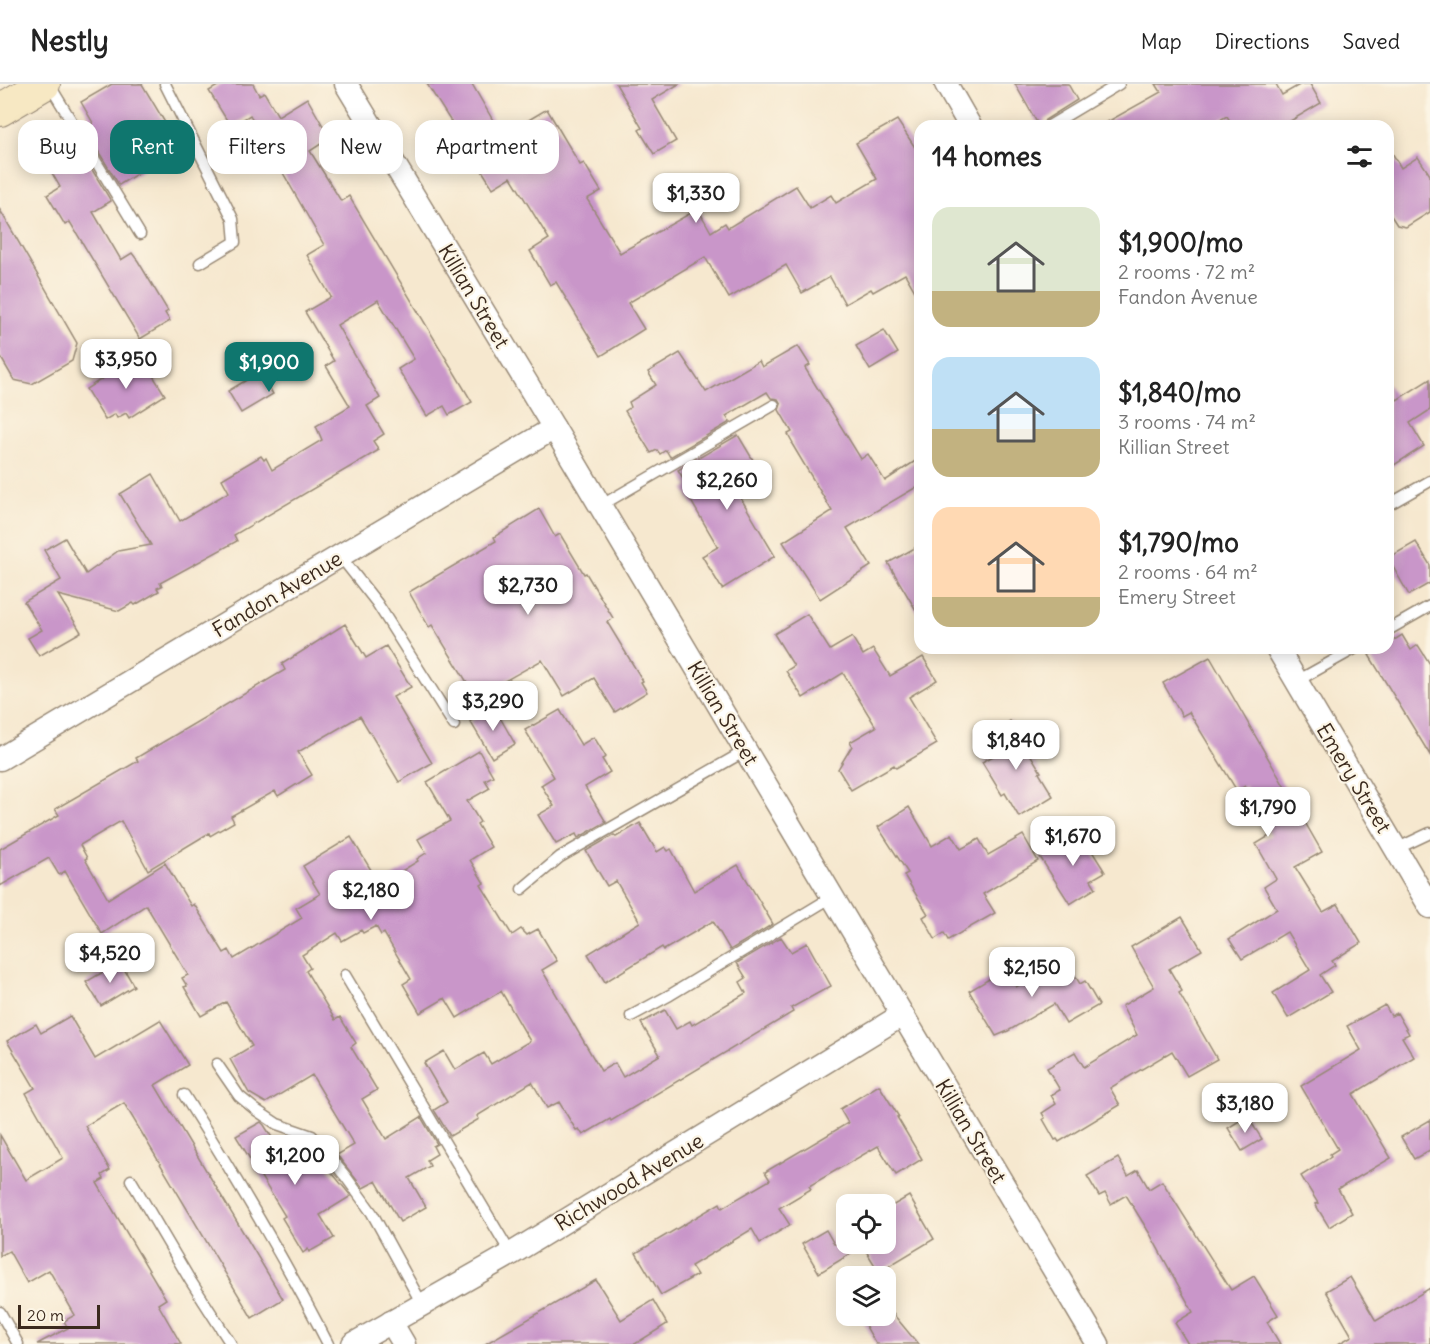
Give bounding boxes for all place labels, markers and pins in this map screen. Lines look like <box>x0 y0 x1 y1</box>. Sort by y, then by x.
pin: $1,330 <box>647 173 745 224</box>
pin: $3,950 <box>77 339 175 390</box>
pin: $1,900 <box>220 342 318 393</box>
pin: $2,260 <box>678 460 776 511</box>
pin: $2,730 <box>479 565 577 616</box>
pin: $3,290 <box>444 681 542 732</box>
pin: $1,840 <box>967 720 1065 771</box>
pin: $1,790 <box>1219 787 1317 838</box>
pin: $1,670 <box>1024 816 1122 867</box>
pin: $2,180 <box>322 870 420 921</box>
pin: $4,520 <box>61 933 159 984</box>
pin: $2,150 <box>983 947 1081 998</box>
pin: $3,180 <box>1196 1083 1294 1134</box>
pin: $1,200 <box>246 1135 344 1186</box>

